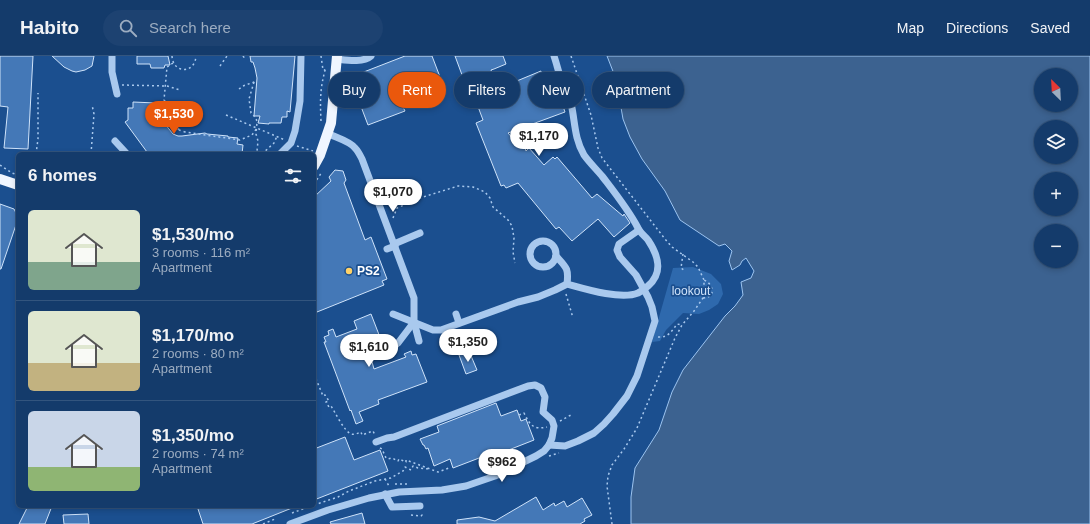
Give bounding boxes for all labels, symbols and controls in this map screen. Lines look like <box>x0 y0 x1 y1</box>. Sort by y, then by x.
search box <box>103 10 383 46</box>
text: Habito <box>20 17 79 38</box>
icon: search <box>117 17 139 39</box>
text: Search here <box>149 19 231 36</box>
text: Map <box>897 20 924 36</box>
text: Directions <box>946 20 1008 36</box>
text: Saved <box>1030 20 1070 36</box>
north arrow <box>1034 68 1078 112</box>
map controls <box>1034 68 1078 268</box>
chip: Buy <box>328 72 380 108</box>
chip: Rent <box>388 72 446 108</box>
chip: Filters <box>454 72 520 108</box>
chip: New <box>528 72 584 108</box>
chip: Apartment <box>592 72 684 108</box>
pin: $1,530 <box>141 101 207 135</box>
text: $1,530 <box>154 106 194 121</box>
button: layers <box>1034 120 1078 164</box>
pin: $1,170 <box>506 123 572 157</box>
text: $1,170 <box>519 128 559 143</box>
icon: filters <box>282 165 304 187</box>
text: 6 homes <box>28 166 97 185</box>
button: + <box>1034 172 1078 216</box>
pin: $1,070 <box>360 179 426 213</box>
text: $1,070 <box>373 184 413 199</box>
button: − <box>1034 224 1078 268</box>
text: $1,530/mo <box>152 225 234 244</box>
icon: home <box>60 226 108 274</box>
text: 3 rooms · 116 m² <box>152 245 250 260</box>
text: Apartment <box>152 260 212 275</box>
place label: PS2 <box>357 264 380 278</box>
marker: PS2 <box>344 266 354 276</box>
park label: lookout <box>672 284 711 298</box>
text: $1,170/mo <box>152 326 234 345</box>
icon: home <box>60 327 108 375</box>
pin: $1,350 <box>435 329 501 363</box>
pin: $1,610 <box>336 334 402 368</box>
text: $1,350 <box>448 334 488 349</box>
text: $1,610 <box>349 339 389 354</box>
text: 2 rooms · 80 m² <box>152 346 244 361</box>
text: Apartment <box>152 361 212 376</box>
text: $1,350/mo <box>152 426 234 445</box>
icon: home <box>60 427 108 475</box>
text: 2 rooms · 74 m² <box>152 446 244 461</box>
pin: $962 <box>478 449 526 483</box>
text: $962 <box>488 454 516 469</box>
text: Apartment <box>152 461 212 476</box>

